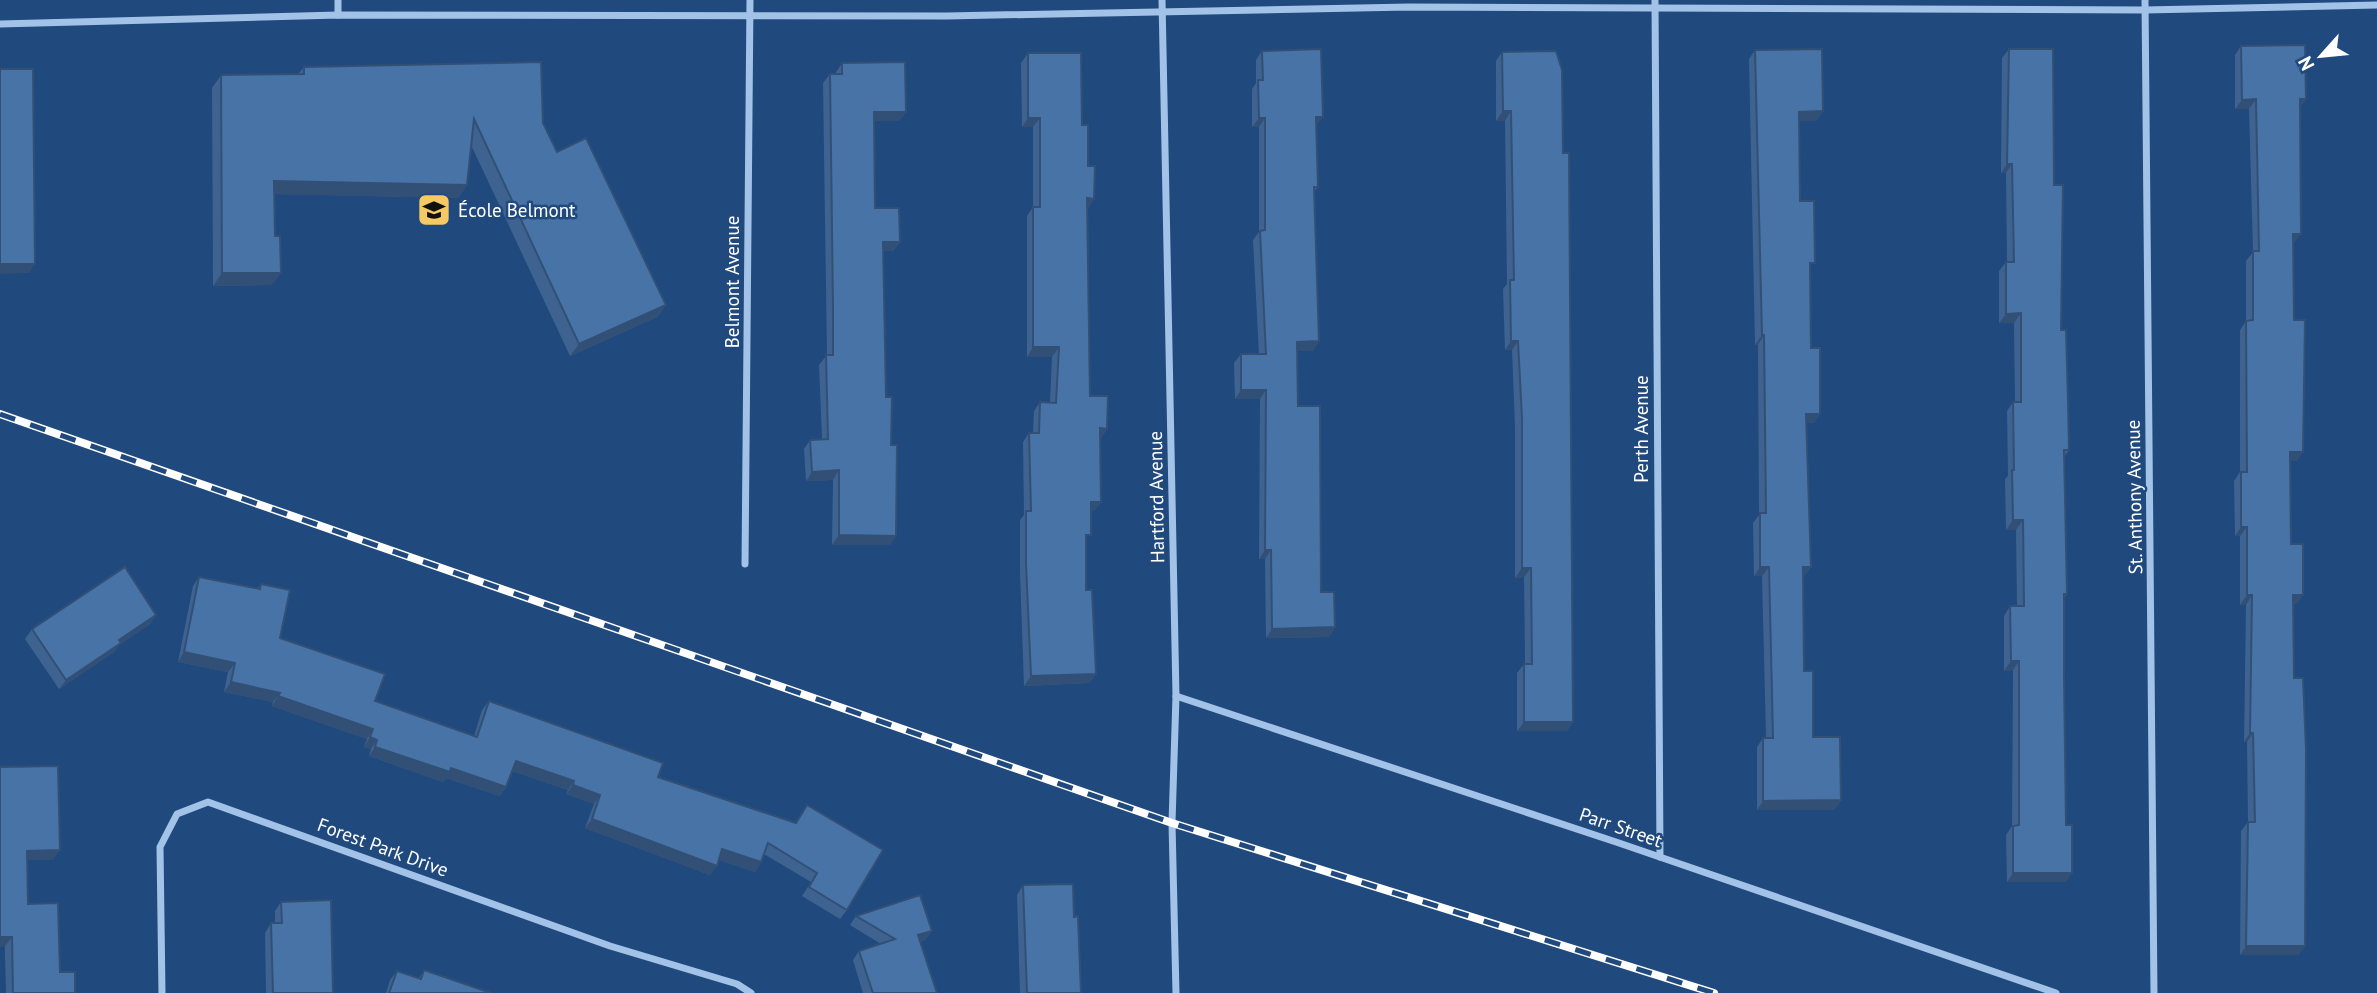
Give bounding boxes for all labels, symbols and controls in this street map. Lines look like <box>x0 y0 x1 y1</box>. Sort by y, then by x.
north arrow <box>2286 21 2356 91</box>
text: N <box>2292 53 2319 75</box>
school or university icon: École Belmont <box>415 191 453 229</box>
place label: École Belmont <box>458 198 576 222</box>
street label: Belmont Avenue <box>720 216 744 348</box>
street label: Perth Avenue <box>1629 375 1653 483</box>
street label: St. Anthony Avenue <box>2121 419 2147 575</box>
street label: Hartford Avenue <box>1143 431 1169 563</box>
street label: Parr Street <box>1576 802 1666 853</box>
street label: Forest Park Drive <box>314 812 452 882</box>

